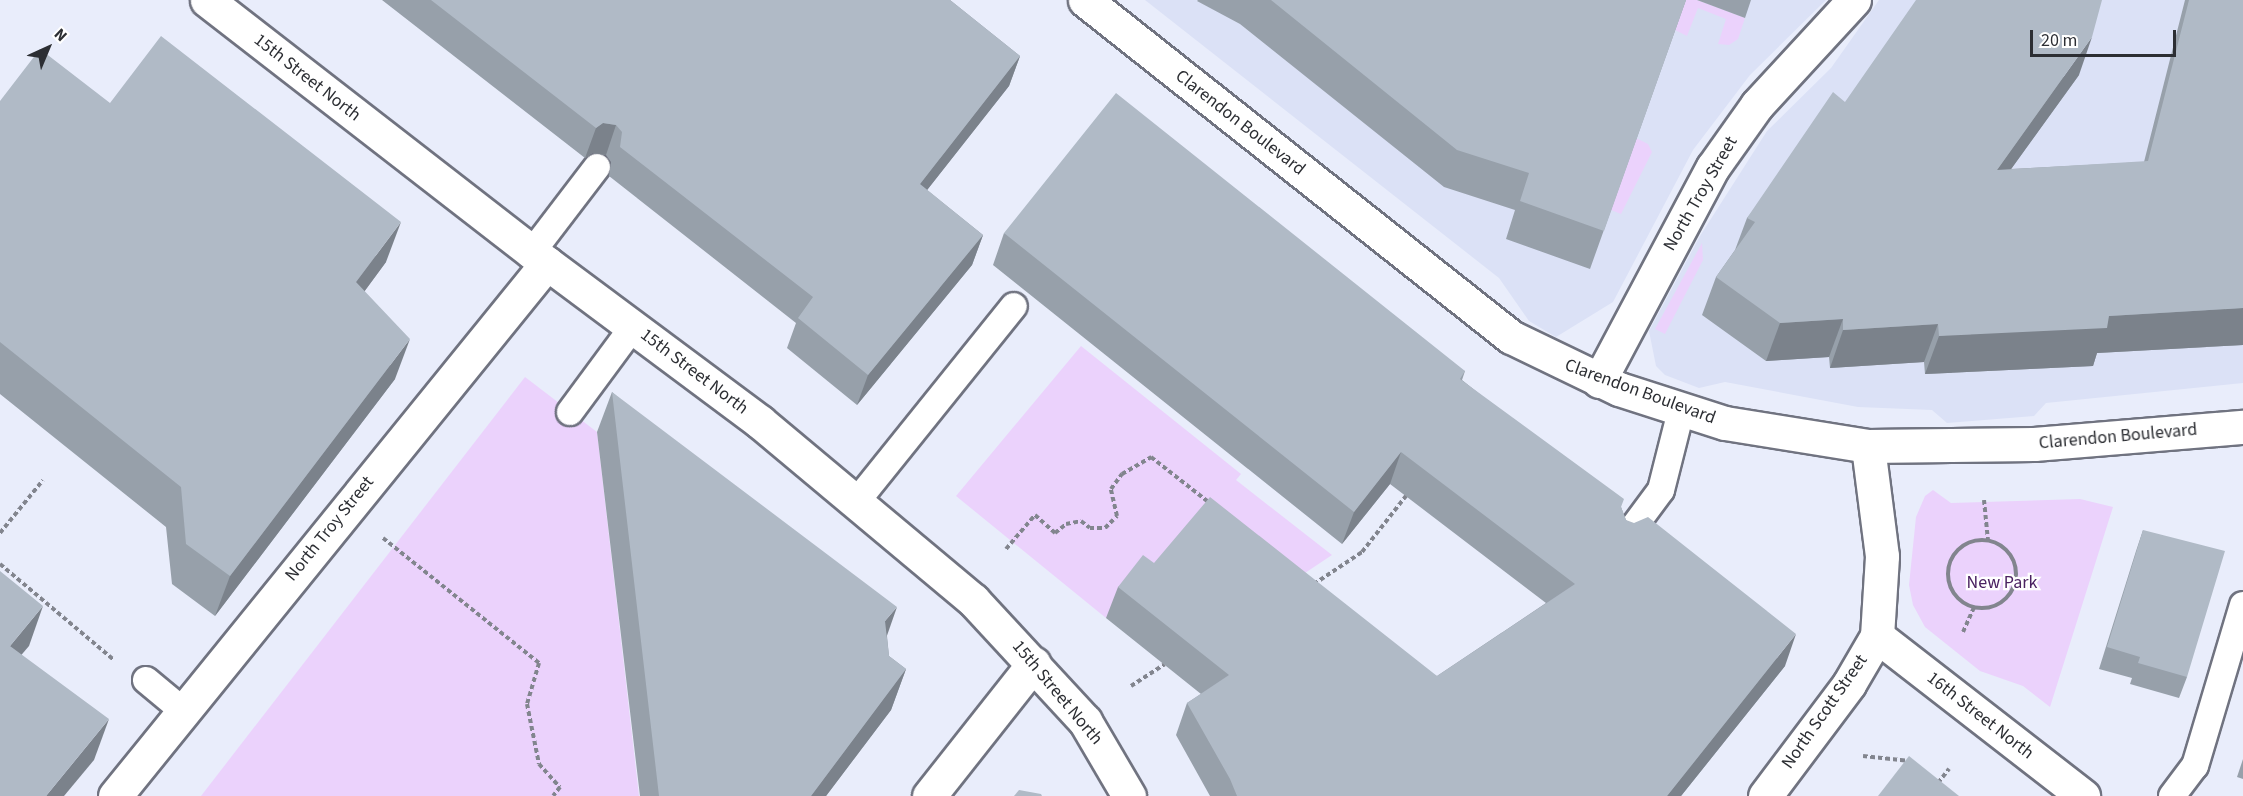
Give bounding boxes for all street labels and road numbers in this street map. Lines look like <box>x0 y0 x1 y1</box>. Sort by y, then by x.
street label: 15th Street North <box>249 30 365 126</box>
street label: Clarendon Boulevard <box>1171 66 1309 180</box>
street label: North Troy Street <box>1659 133 1743 255</box>
street label: 15th Street North <box>636 324 752 420</box>
street label: Clarendon Boulevard <box>1562 355 1718 429</box>
street label: Clarendon Boulevard <box>2038 419 2198 455</box>
street label: North Troy Street <box>281 472 379 586</box>
street label: 15th Street North <box>1007 636 1107 750</box>
street label: North Scott Street <box>1778 651 1872 773</box>
street label: 16th Street North <box>1922 668 2038 764</box>

